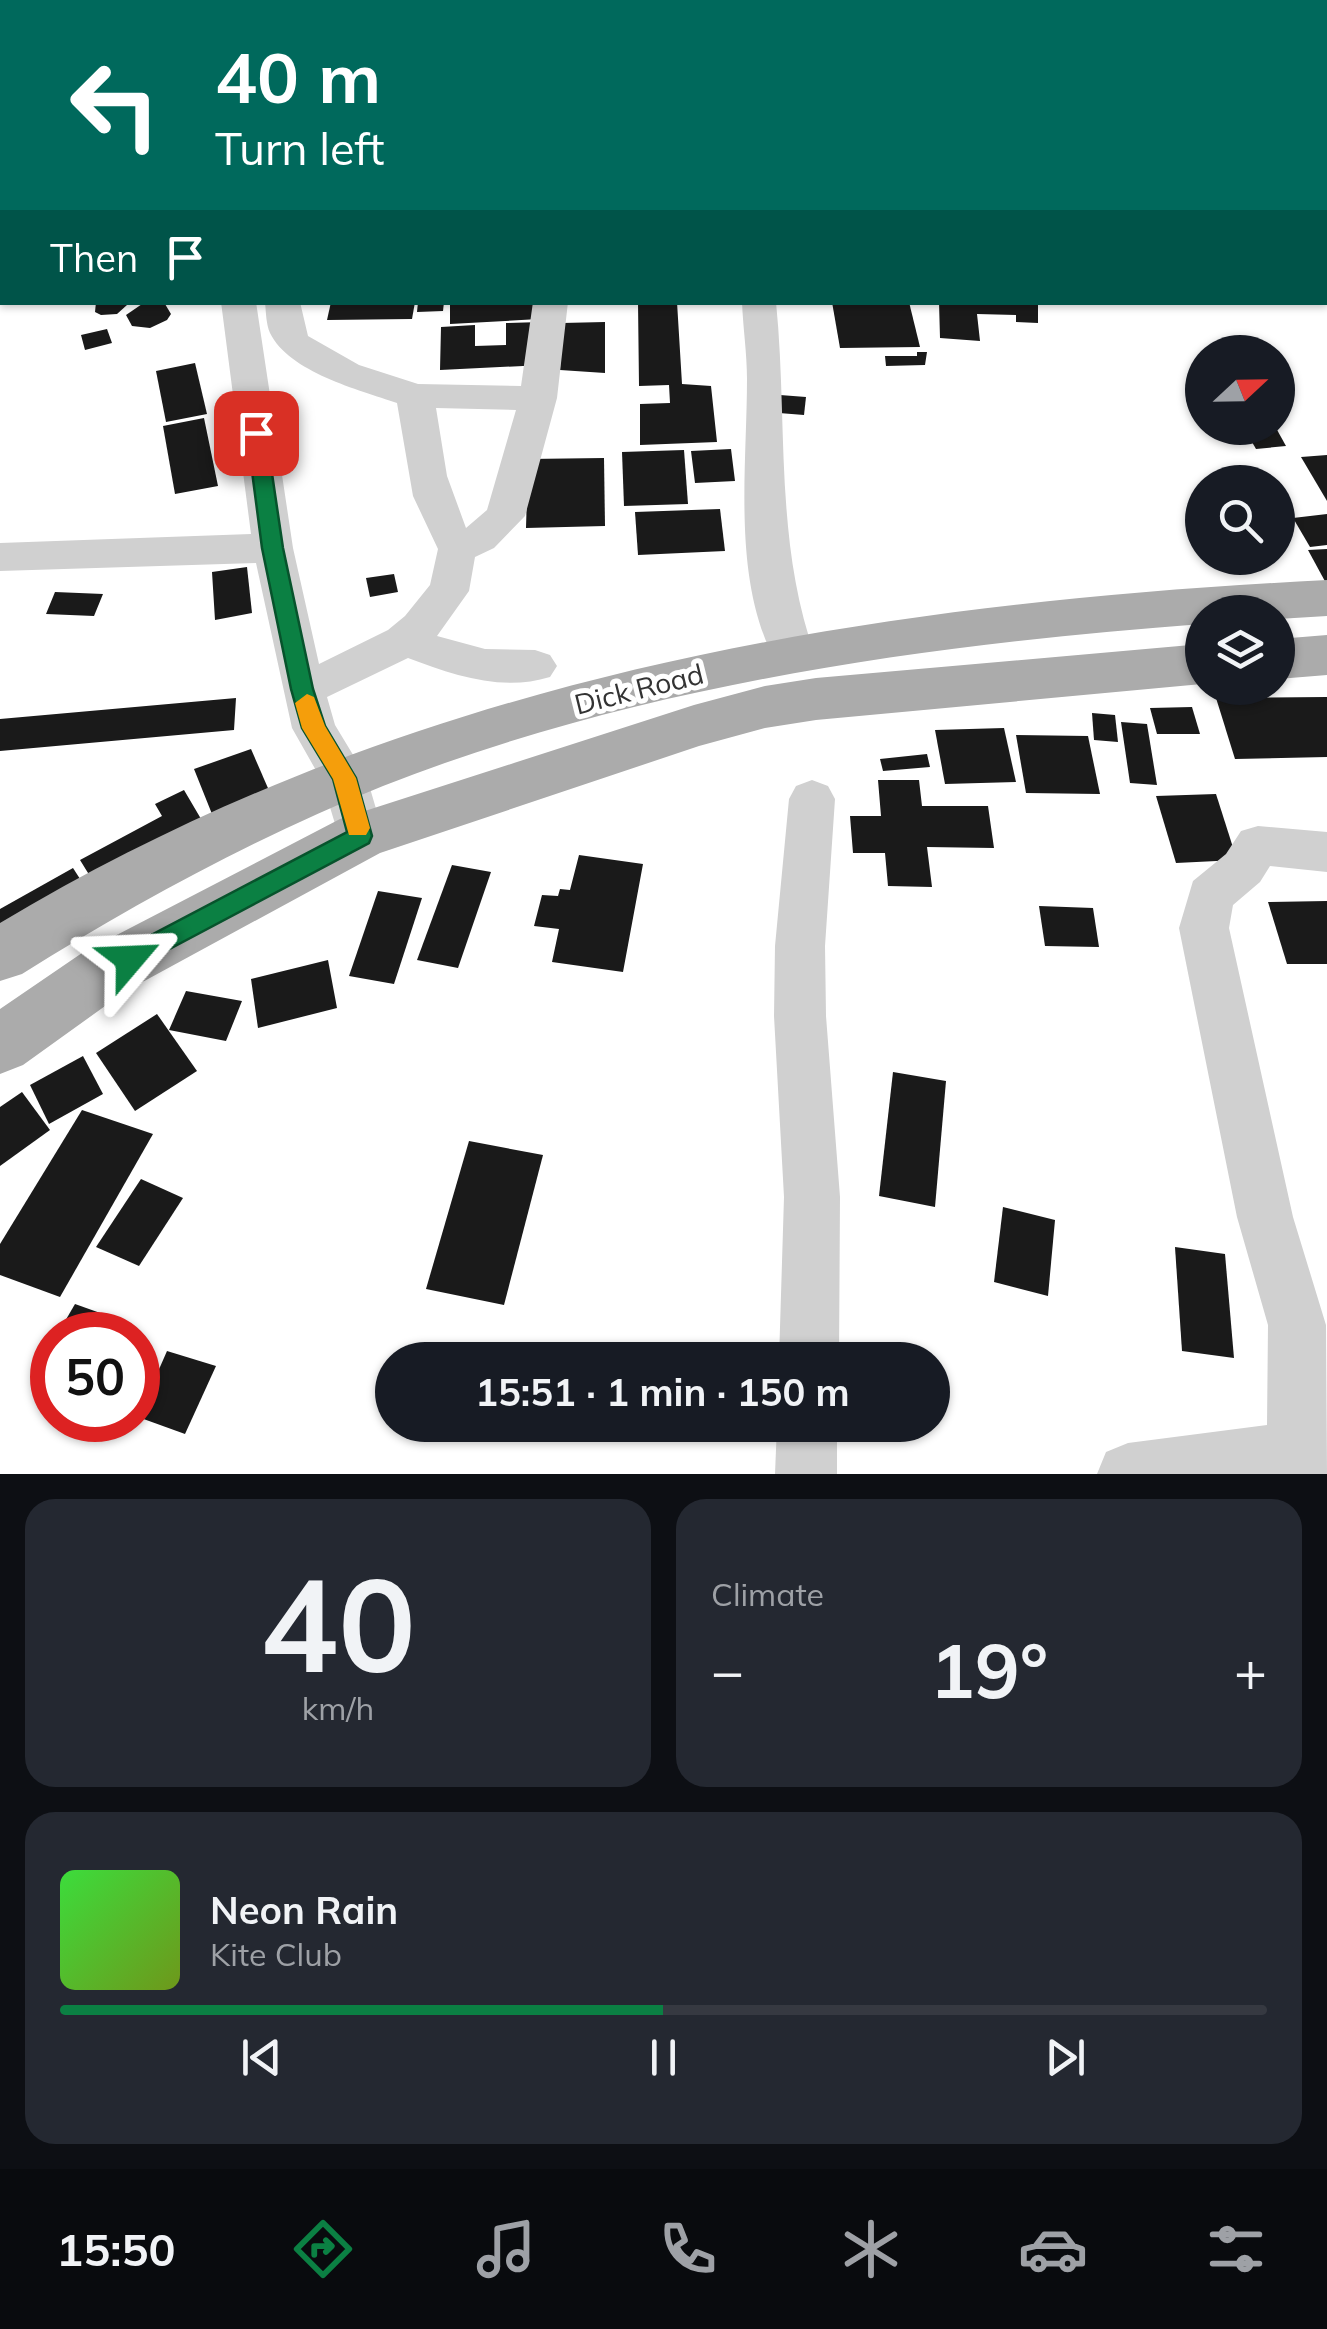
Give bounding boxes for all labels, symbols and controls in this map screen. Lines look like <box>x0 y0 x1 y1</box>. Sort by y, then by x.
text: 40 m <box>215 33 381 121</box>
icon: left <box>50 40 180 170</box>
text: Turn left <box>215 120 384 176</box>
icon: arrive <box>158 230 213 285</box>
text: Then <box>50 234 138 282</box>
north arrow <box>1185 335 1295 445</box>
map controls <box>1185 335 1295 705</box>
pin <box>214 391 299 476</box>
icon: arrive <box>229 406 284 461</box>
button: search <box>1185 465 1295 575</box>
button: layers <box>1185 595 1295 705</box>
street label: Dick Road <box>571 656 707 721</box>
position arrow <box>78 907 182 1011</box>
speed limit sign: 50 <box>30 1312 160 1442</box>
text: 15:51 · 1 min · 150 m <box>475 1368 850 1416</box>
text: 40 <box>260 1541 416 1705</box>
text: Climate <box>711 1574 824 1614</box>
text: 19° <box>930 1623 1048 1717</box>
text: − <box>711 1636 744 1705</box>
text: + <box>1234 1636 1267 1705</box>
text: km/h <box>302 1688 374 1728</box>
text: Neon Rain <box>210 1886 398 1934</box>
text: Kite Club <box>210 1934 342 1974</box>
icon: previous <box>234 2030 289 2085</box>
icon: pause <box>636 2030 691 2085</box>
icon: next <box>1038 2030 1093 2085</box>
icon: directions <box>288 2214 358 2284</box>
icon: music <box>471 2214 541 2284</box>
icon: phone <box>653 2214 723 2284</box>
icon: climate <box>836 2214 906 2284</box>
icon: car <box>1018 2214 1088 2284</box>
icon: filters <box>1201 2214 1271 2284</box>
text: 15:50 <box>56 2221 175 2277</box>

